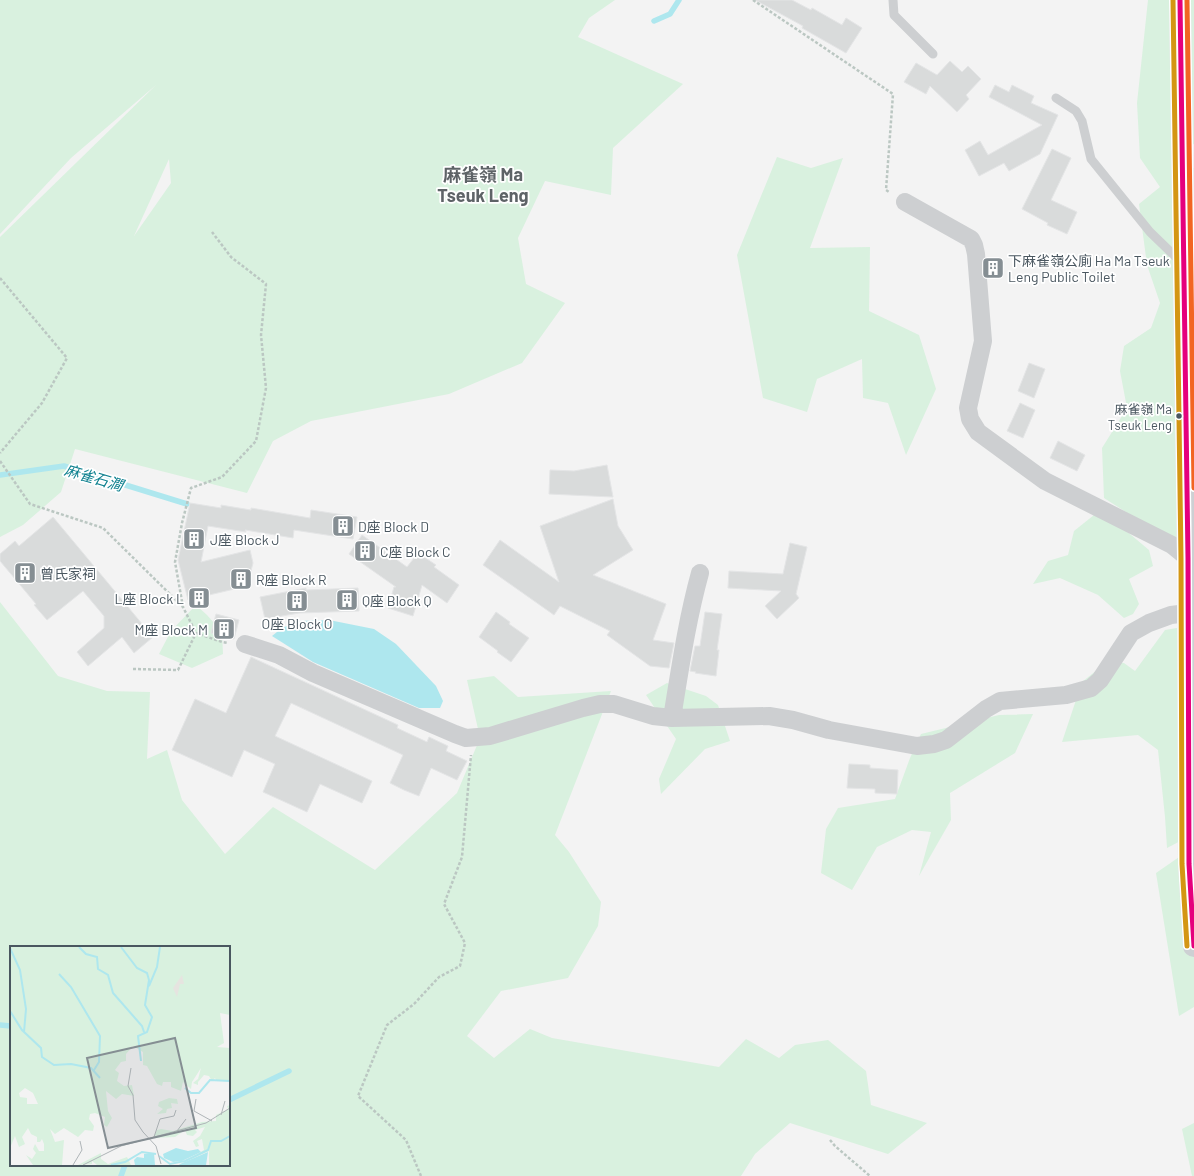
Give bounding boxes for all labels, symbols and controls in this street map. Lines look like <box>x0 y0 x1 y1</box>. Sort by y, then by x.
district label: 麻雀嶺 Ma Tseuk Leng <box>437 163 529 206</box>
place label: 下麻雀嶺公廁 Ha Ma Tseuk Leng Public Toilet <box>1008 252 1170 285</box>
building icon: 下麻雀嶺公廁 Ha Ma Tseuk Leng Public Toilet <box>980 255 1006 281</box>
place label: 麻雀嶺 Ma Tseuk Leng <box>1108 401 1172 433</box>
marker: 麻雀嶺 Ma Tseuk Leng <box>1174 411 1184 421</box>
water label: 麻雀石澗 <box>63 460 127 494</box>
building icon: D座 Block D <box>330 513 356 539</box>
place label: D座 Block D <box>358 518 429 535</box>
building icon: J座 Block J <box>181 526 207 552</box>
place label: J座 Block J <box>210 531 280 548</box>
building icon: C座 Block C <box>352 538 378 564</box>
place label: C座 Block C <box>380 543 451 560</box>
building icon: 曾氏家祠 <box>12 560 38 586</box>
place label: 曾氏家祠 <box>40 565 96 582</box>
building icon: R座 Block R <box>228 566 254 592</box>
place label: R座 Block R <box>256 571 327 588</box>
building icon: L座 Block L <box>186 585 212 611</box>
building icon: Q座 Block Q <box>334 587 360 613</box>
building icon: O座 Block O <box>284 588 310 614</box>
place label: L座 Block L <box>115 590 184 607</box>
place label: Q座 Block Q <box>362 592 432 609</box>
place label: O座 Block O <box>262 615 332 632</box>
building icon: M座 Block M <box>211 616 237 642</box>
place label: M座 Block M <box>134 621 208 638</box>
inset map <box>10 946 230 1166</box>

